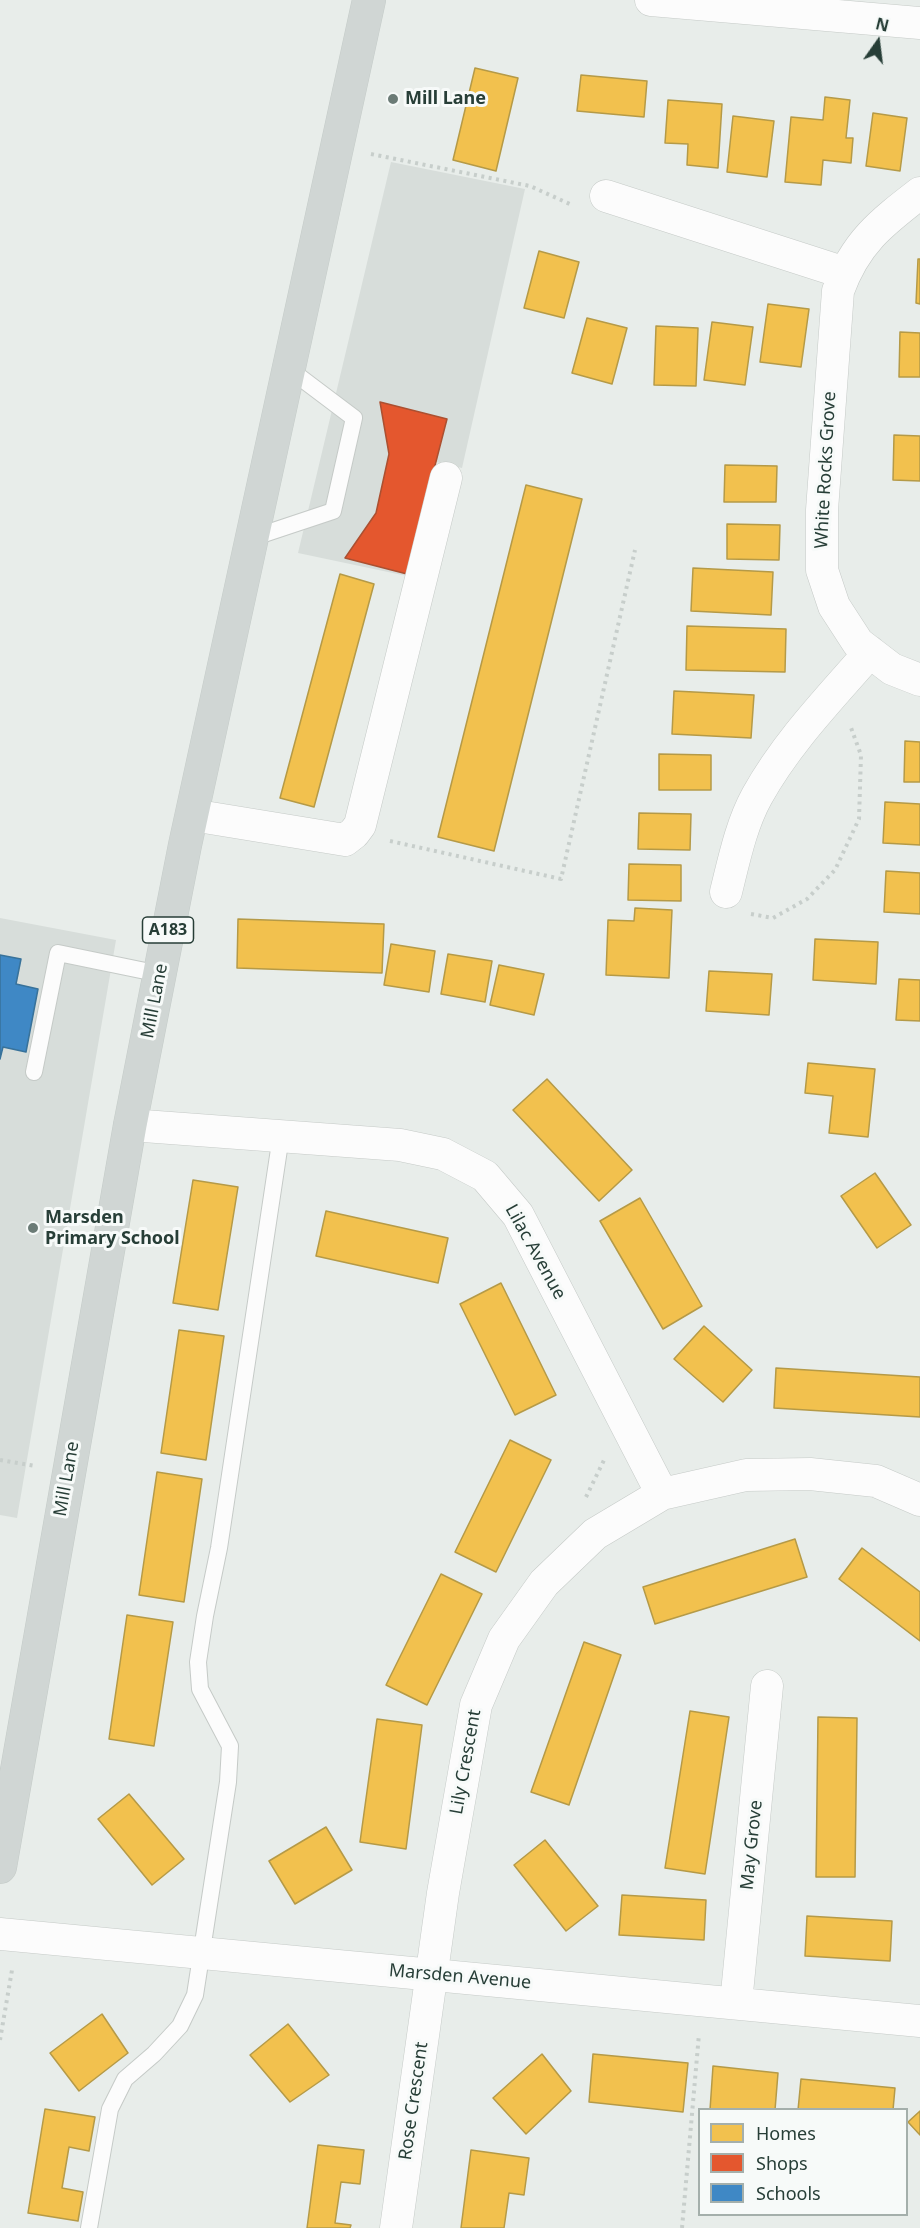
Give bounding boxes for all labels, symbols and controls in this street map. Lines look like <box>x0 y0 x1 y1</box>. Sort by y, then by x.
north arrow <box>848 12 908 72</box>
text: N <box>873 12 891 37</box>
place label: Mill Lane <box>405 88 486 110</box>
marker: Mill Lane <box>386 92 400 106</box>
street label: White Rocks Grove <box>811 391 841 549</box>
road number: A183 <box>142 917 194 943</box>
street label: Mill Lane <box>137 962 173 1040</box>
street label: Lilac Avenue <box>500 1201 570 1303</box>
place label: Marsden Primary School <box>45 1207 180 1250</box>
marker: Marsden Primary School <box>26 1221 40 1235</box>
street label: Mill Lane <box>50 1440 84 1518</box>
street label: Lily Crescent <box>446 1708 486 1816</box>
street label: May Grove <box>737 1799 767 1891</box>
street label: Marsden Avenue <box>388 1960 532 1994</box>
street label: Rose Crescent <box>395 2040 433 2162</box>
legend <box>698 2108 908 2216</box>
text: Homes <box>756 2121 816 2145</box>
text: Shops <box>756 2151 808 2175</box>
text: Schools <box>756 2181 821 2205</box>

